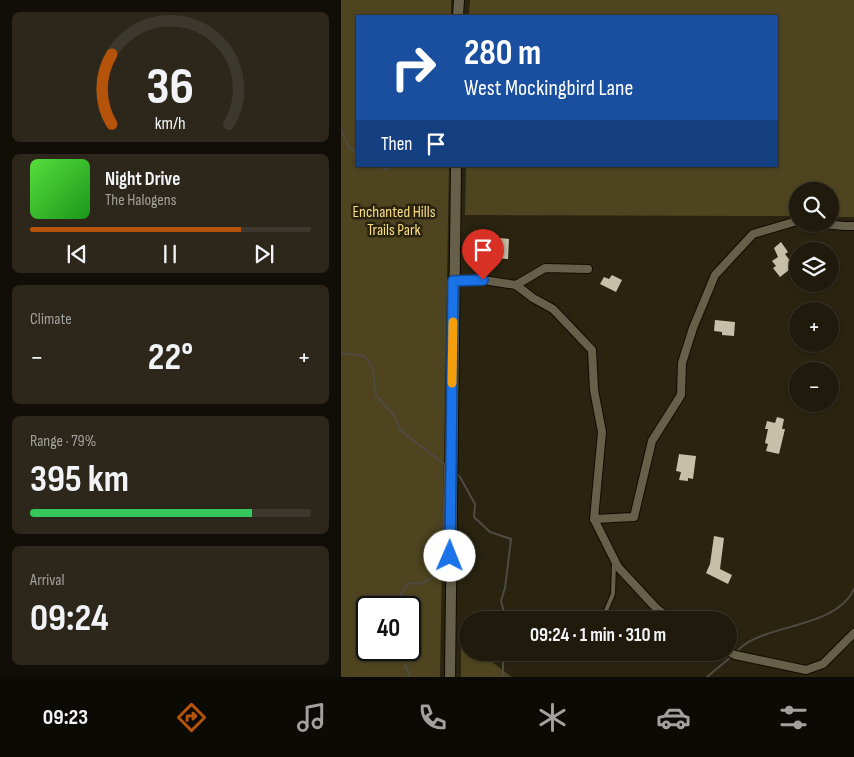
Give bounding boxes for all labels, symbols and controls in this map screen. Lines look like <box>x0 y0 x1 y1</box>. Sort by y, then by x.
text: 280 m <box>464 32 541 75</box>
icon: right <box>381 35 446 100</box>
text: 36 <box>147 56 194 119</box>
text: West Mockingbird Lane <box>464 75 633 102</box>
text: km/h <box>155 113 186 134</box>
icon: arrive <box>422 130 450 158</box>
text: Then <box>381 133 412 156</box>
text: Night Drive <box>105 168 180 191</box>
map controls <box>789 182 839 412</box>
button: search <box>789 182 839 232</box>
text: The Halogens <box>105 191 176 210</box>
park label: Enchanted Hills Trails Park <box>352 203 436 240</box>
pin <box>462 229 504 280</box>
icon: arrive <box>469 236 497 264</box>
icon: previous <box>63 240 91 268</box>
icon: pause <box>156 240 184 268</box>
icon: next <box>250 240 278 268</box>
button: layers <box>789 242 839 292</box>
button: + <box>789 302 839 352</box>
text: Climate <box>30 310 72 329</box>
text: 22° <box>148 335 193 380</box>
text: − <box>30 341 44 374</box>
text: + <box>297 341 311 374</box>
button: − <box>789 362 839 412</box>
text: Range · 79% <box>30 432 96 451</box>
text: 395 km <box>30 457 129 502</box>
position arrow <box>423 529 475 581</box>
text: Arrival <box>30 571 64 590</box>
text: 09:24 <box>30 596 109 641</box>
speed limit sign: 40 <box>356 596 421 661</box>
text: 09:24 · 1 min · 310 m <box>530 624 666 647</box>
icon: directions <box>174 700 209 735</box>
icon: music <box>294 700 329 735</box>
icon: phone <box>415 700 450 735</box>
icon: climate <box>535 700 570 735</box>
icon: car <box>656 700 691 735</box>
icon: filters <box>776 700 811 735</box>
text: 09:23 <box>43 704 88 731</box>

